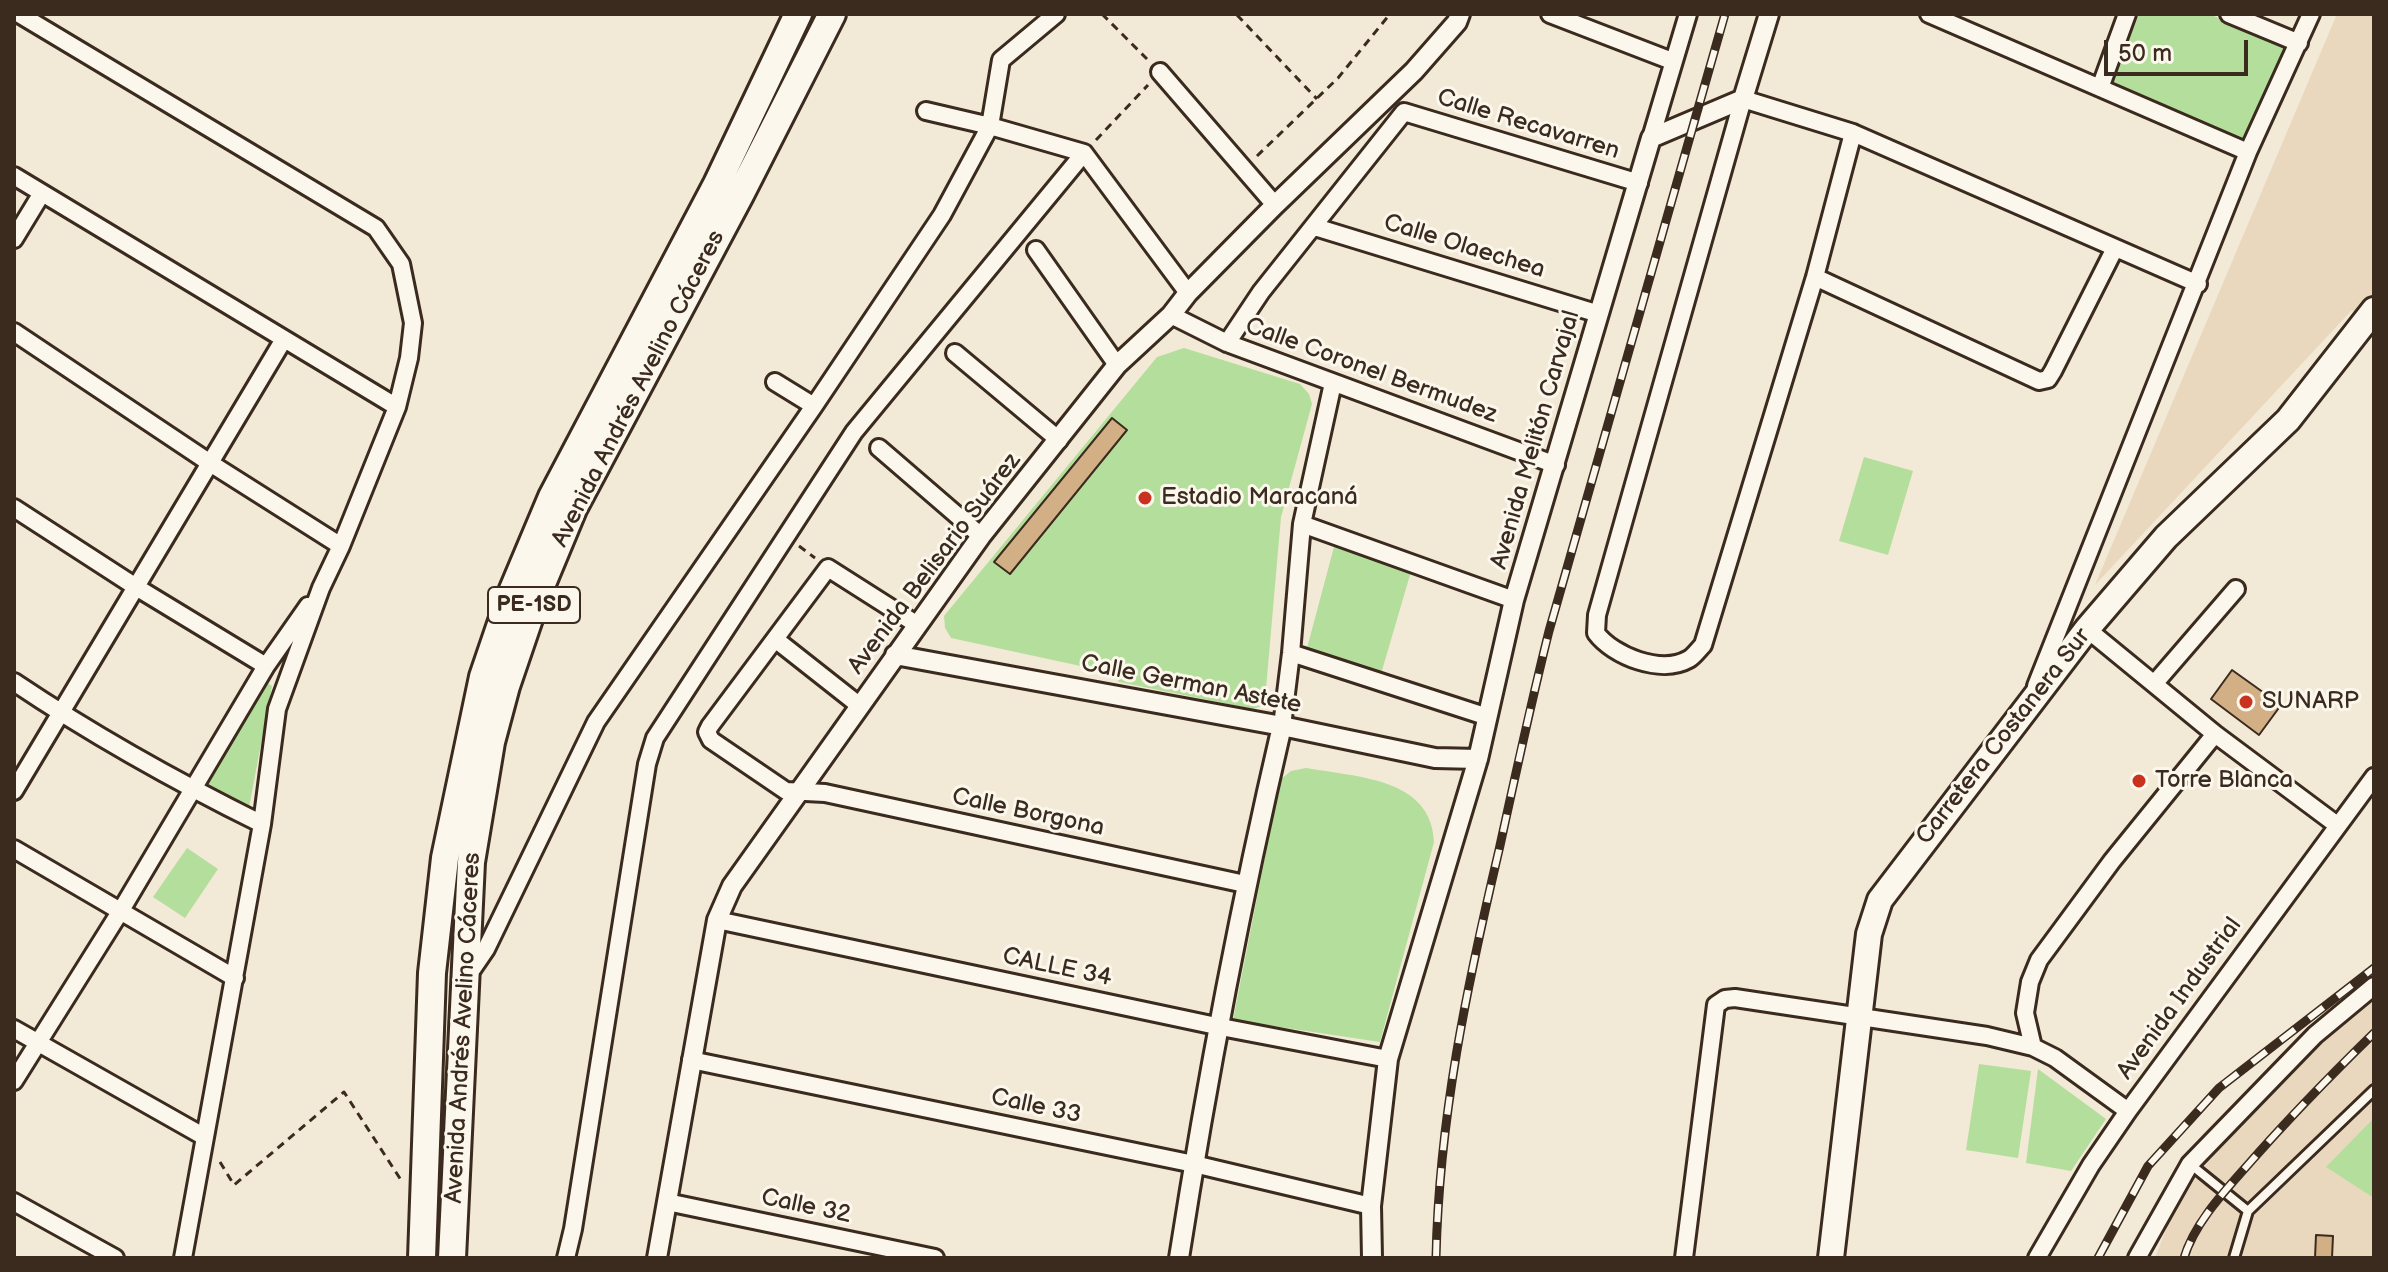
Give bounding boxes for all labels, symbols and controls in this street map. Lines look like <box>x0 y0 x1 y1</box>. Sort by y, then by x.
scale bar <box>2108 24 2252 74</box>
text: 50 m <box>2118 39 2172 68</box>
street label: Calle Recavarren <box>1433 84 1623 166</box>
street label: Calle Olaechea <box>1380 209 1548 285</box>
street label: Avenida Andrés Avelino Cáceres <box>546 226 732 552</box>
street label: Avenida Melitón Carvajal <box>1485 307 1587 573</box>
street label: Calle Coronel Bermudez <box>1241 312 1501 430</box>
street label: Avenida Belisario Suárez <box>842 448 1028 680</box>
place label: Estadio Maracaná <box>1161 484 1358 512</box>
marker: Estadio Maracaná <box>1136 489 1154 507</box>
road number: PE-1SD <box>488 587 580 623</box>
street label: Carretera Costanera Sur <box>1911 623 2097 851</box>
street label: Calle German Astete <box>1078 650 1304 720</box>
place label: SUNARP <box>2262 688 2359 716</box>
marker: SUNARP <box>2237 693 2255 711</box>
place label: Torre Blanca <box>2155 767 2293 795</box>
marker: Torre Blanca <box>2130 772 2148 790</box>
street label: Calle Borgona <box>949 783 1107 843</box>
street label: Avenida Andrés Avelino Cáceres <box>440 852 488 1204</box>
street label: Avenida Industrial <box>2112 912 2248 1086</box>
street label: CALLE 34 <box>1000 942 1114 994</box>
street label: Calle 33 <box>988 1083 1084 1131</box>
street label: Calle 32 <box>759 1183 853 1231</box>

